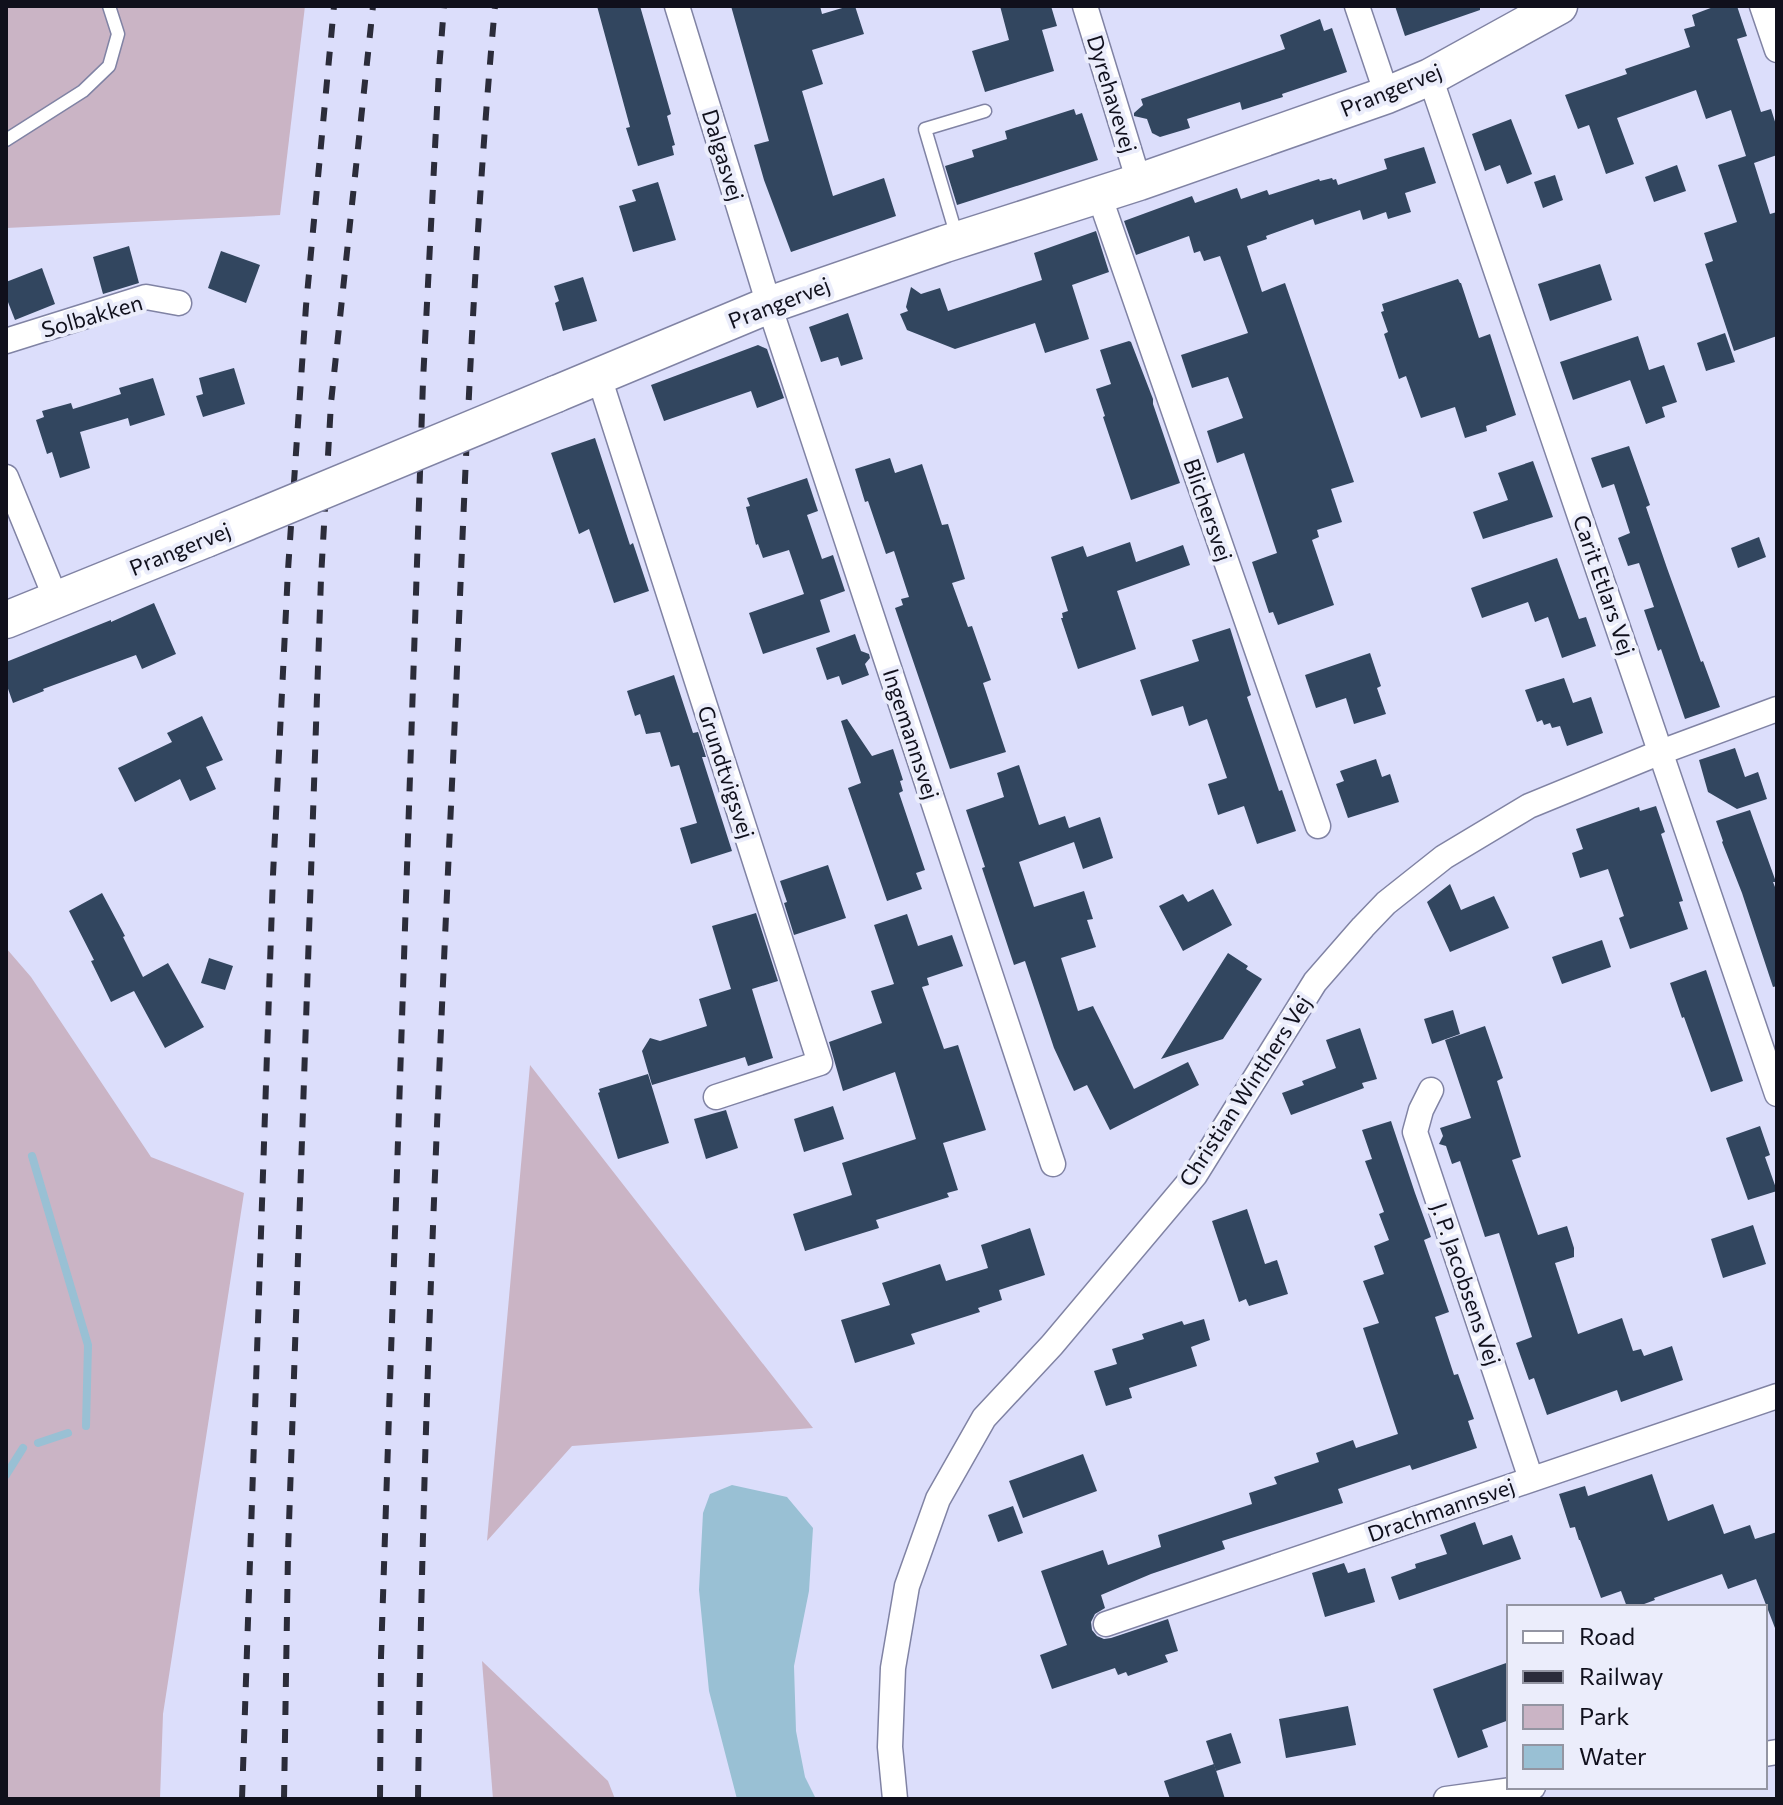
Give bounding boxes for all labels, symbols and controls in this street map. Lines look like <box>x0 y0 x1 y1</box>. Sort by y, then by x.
street label: Dyrehavevej <box>1082 32 1143 156</box>
street label: Prangervej <box>1336 57 1445 122</box>
street label: Dalgasvej <box>697 106 750 204</box>
street label: Prangervej <box>724 271 833 334</box>
street label: Solbakken <box>38 288 145 343</box>
street label: Blichersvej <box>1178 455 1239 565</box>
street label: Carit Etlars Vej <box>1568 511 1641 659</box>
street label: Prangervej <box>125 516 234 581</box>
street label: Ingemannsvej <box>878 665 945 803</box>
street label: Grundtvigsvej <box>692 702 761 842</box>
street label: Christian Winthers Vej <box>1173 990 1316 1191</box>
street label: J. P. Jacobsens Vej <box>1426 1199 1507 1369</box>
street label: Drachmannsvej <box>1364 1472 1518 1547</box>
legend <box>1507 1605 1767 1789</box>
text: Road <box>1579 1621 1635 1650</box>
text: Railway <box>1579 1661 1664 1690</box>
text: Park <box>1579 1701 1629 1730</box>
text: Water <box>1579 1741 1647 1770</box>

